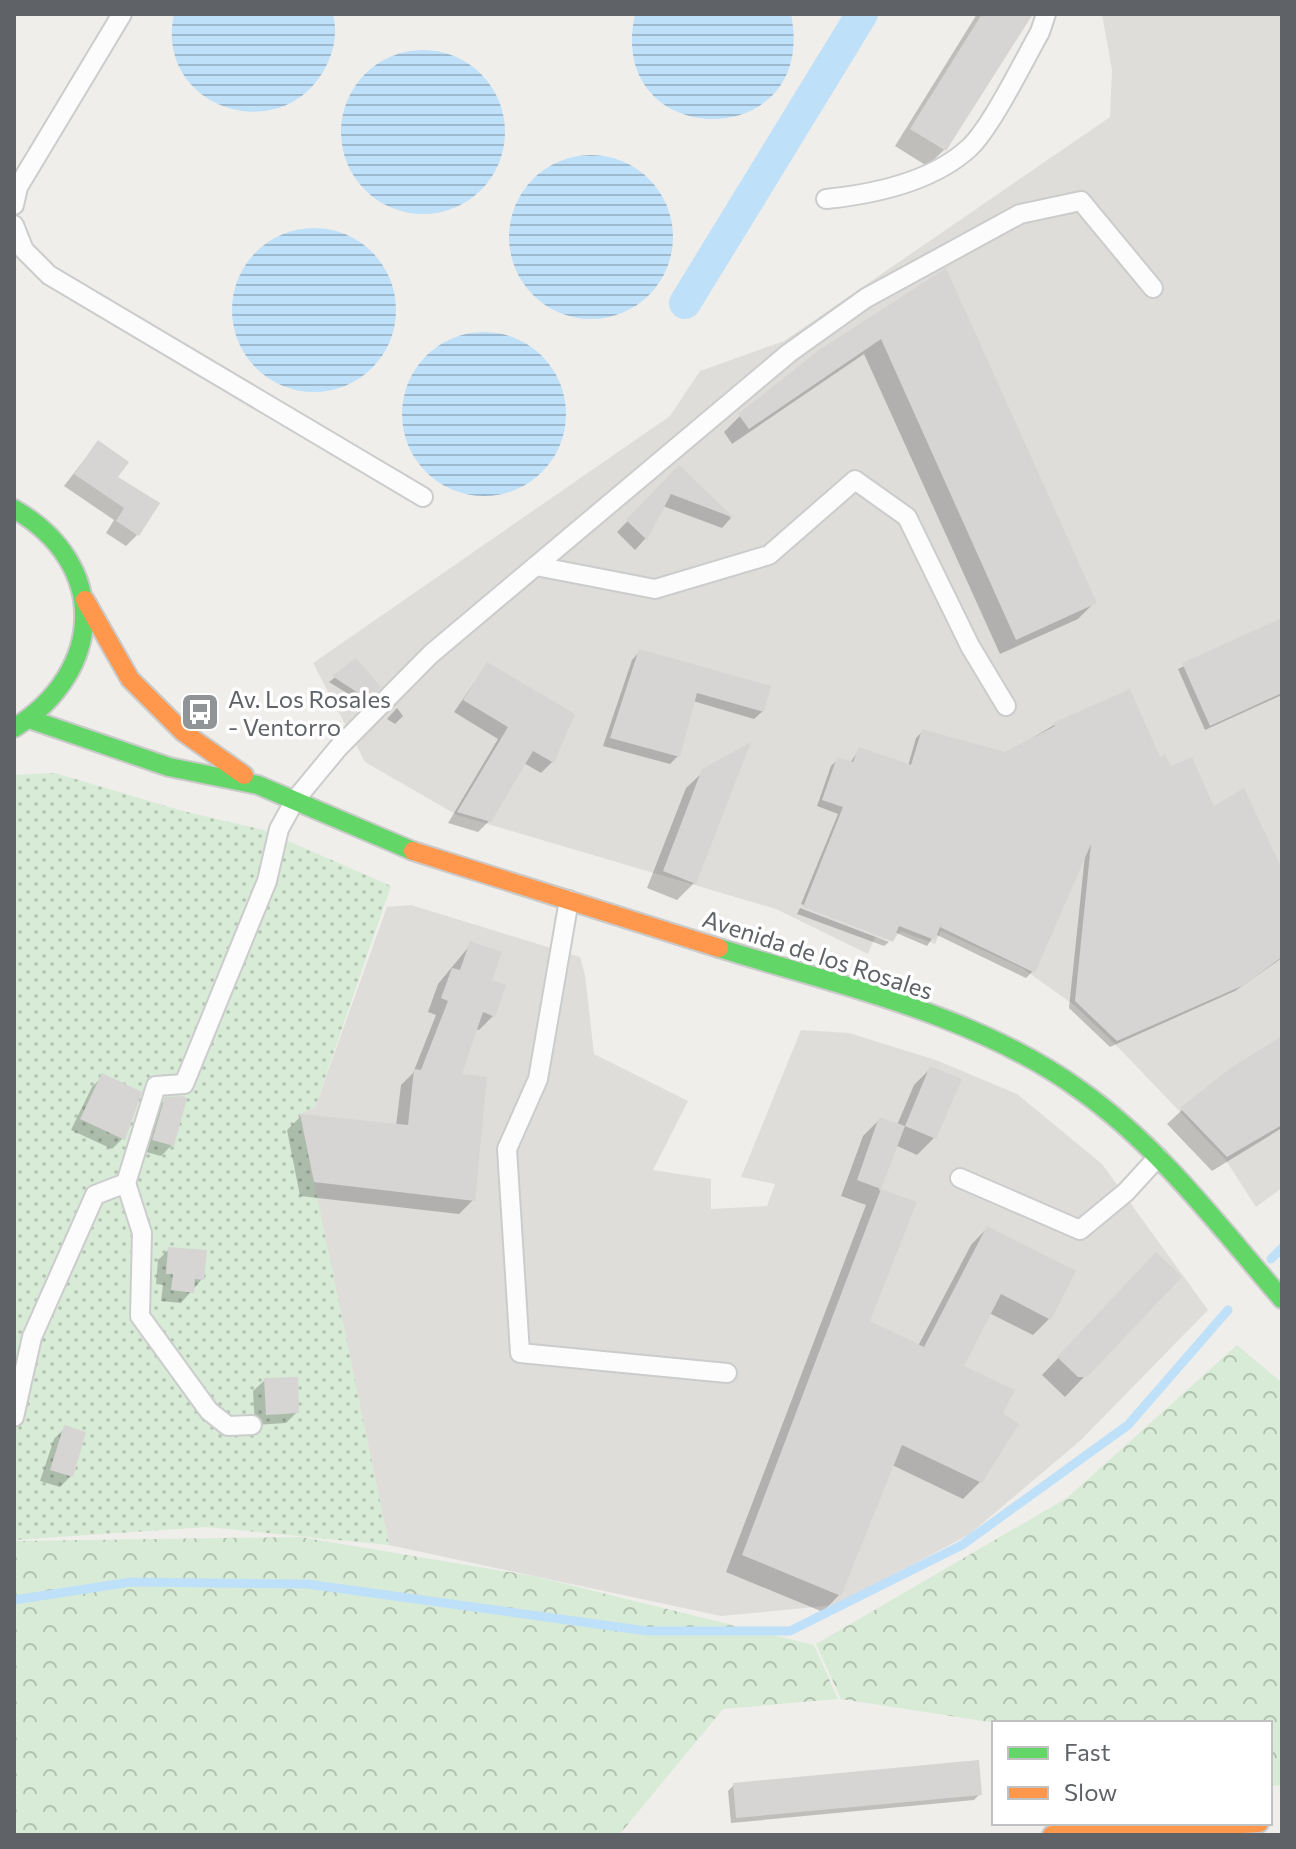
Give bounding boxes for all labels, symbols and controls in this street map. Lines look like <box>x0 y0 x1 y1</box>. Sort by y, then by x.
place label: Av. Los Rosales - Ventorro <box>228 684 391 741</box>
bus stop icon: Av. Los Rosales - Ventorro <box>179 691 221 733</box>
street label: Avenida de los Rosales <box>699 903 937 1005</box>
legend <box>992 1721 1272 1825</box>
text: Fast <box>1064 1737 1111 1766</box>
text: Slow <box>1064 1777 1117 1806</box>

